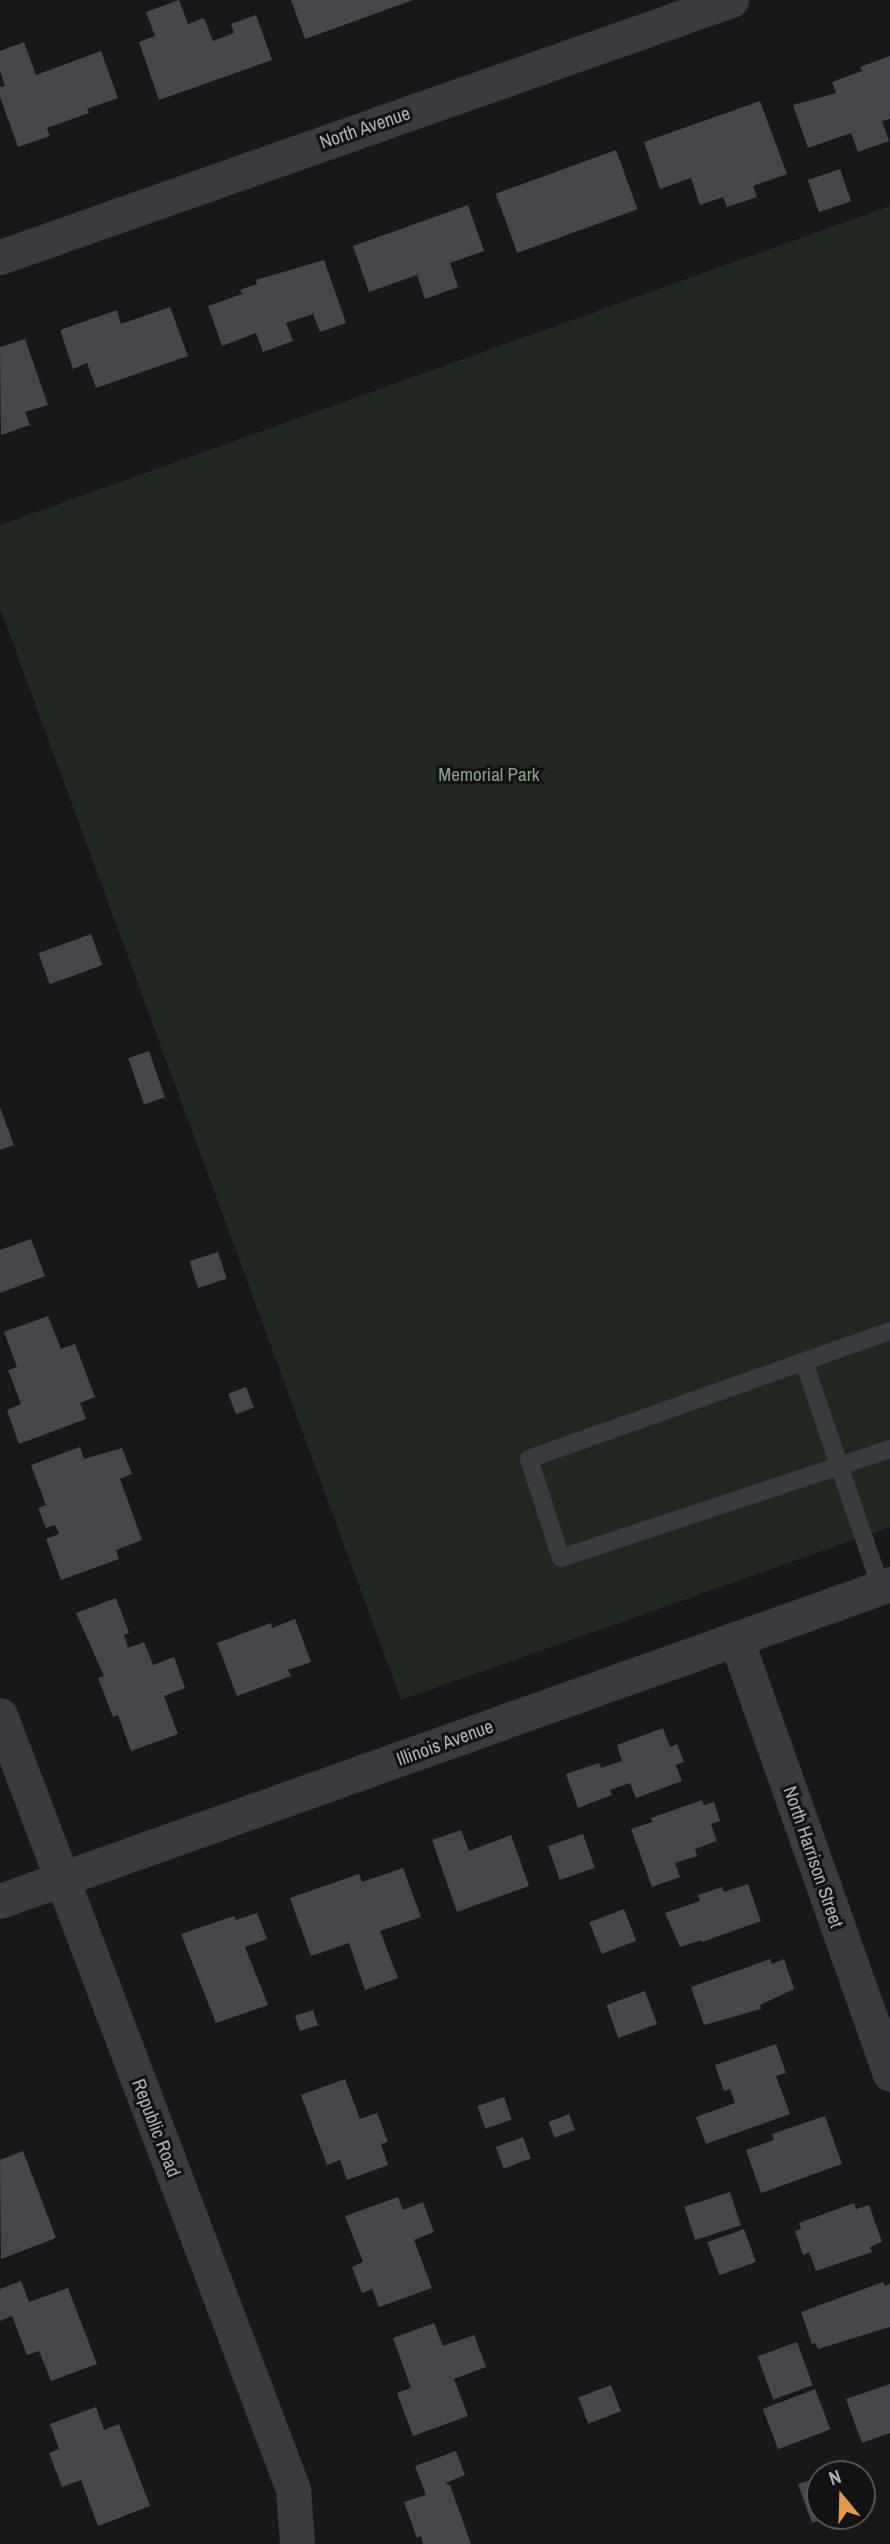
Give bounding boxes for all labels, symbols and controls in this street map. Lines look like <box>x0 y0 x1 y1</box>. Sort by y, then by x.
street label: North Avenue <box>316 102 414 154</box>
park label: Memorial Park <box>438 764 540 786</box>
street label: Illinois Avenue <box>393 1715 497 1771</box>
street label: North Harrison Street <box>778 1783 848 1931</box>
street label: Republic Road <box>127 2076 185 2180</box>
north arrow <box>806 2460 876 2530</box>
text: N <box>825 2463 844 2491</box>

